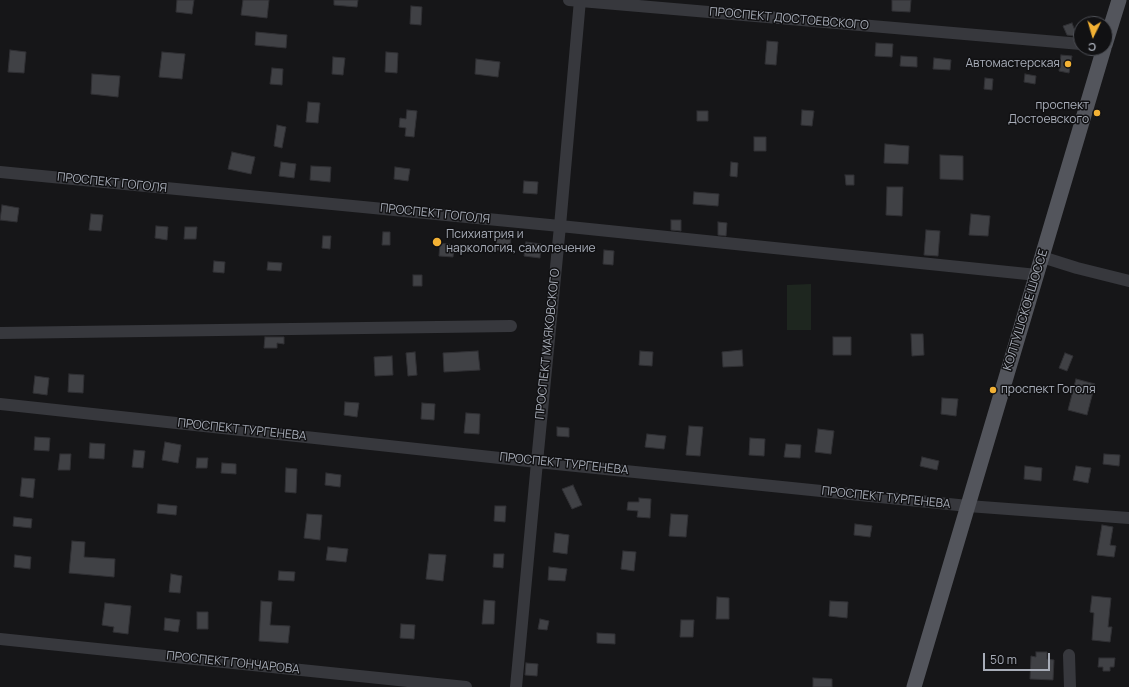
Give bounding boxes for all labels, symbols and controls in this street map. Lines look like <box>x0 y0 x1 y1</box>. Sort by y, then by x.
street label: ПРОСПЕКТ ДОСТОЕВСКОГО <box>709 5 869 33</box>
north arrow <box>1073 16 1113 56</box>
text: С <box>1087 40 1097 55</box>
place label: Автомастерская <box>965 57 1060 71</box>
marker: Автомастерская <box>1063 59 1073 69</box>
place label: проспект Достоевского <box>1008 99 1089 127</box>
marker: проспект Достоевского <box>1092 108 1102 118</box>
street label: ПРОСПЕКТ ГОГОЛЯ <box>56 170 168 196</box>
street label: ПРОСПЕКТ ГОГОЛЯ <box>379 201 491 227</box>
place label: Психиатрия и наркология, самолечение <box>446 228 595 256</box>
marker: Психиатрия и наркология, самолечение <box>431 236 443 248</box>
street label: КОЛТУШСКОЕ ШОССЕ <box>1001 248 1051 372</box>
street label: ПРОСПЕКТ МАЯКОВСКОГО <box>533 268 563 420</box>
place label: проспект Гоголя <box>1001 383 1096 397</box>
marker: проспект Гоголя <box>988 385 998 395</box>
street label: ПРОСПЕКТ ТУРГЕНЕВА <box>177 416 307 444</box>
street label: ПРОСПЕКТ ТУРГЕНЕВА <box>499 450 629 478</box>
street label: ПРОСПЕКТ ТУРГЕНЕВА <box>821 484 951 512</box>
scale bar <box>985 645 1052 671</box>
street label: ПРОСПЕКТ ГОНЧАРОВА <box>166 649 300 677</box>
text: 50 m <box>990 651 1017 668</box>

